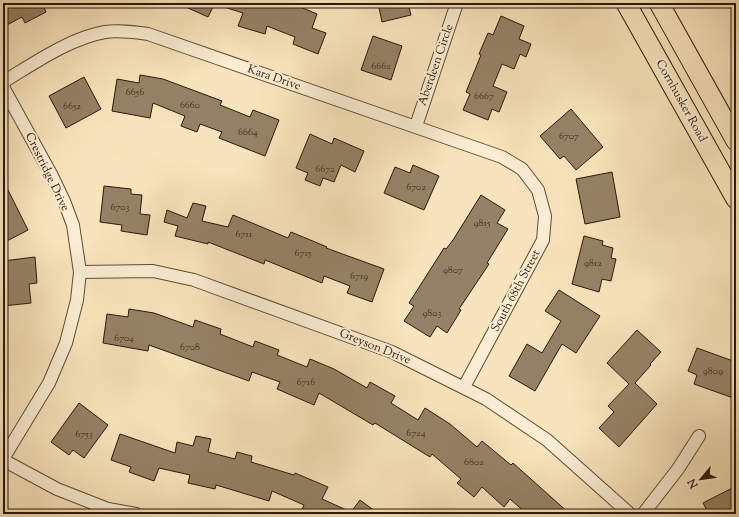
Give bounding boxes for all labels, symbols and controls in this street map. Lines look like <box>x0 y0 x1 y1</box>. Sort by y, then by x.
street label: Aberdeen Circle <box>414 21 459 108</box>
street label: Cornhusker Road <box>651 56 711 146</box>
house number: 6662 <box>371 59 391 74</box>
street label: Kara Drive <box>245 60 304 96</box>
house number: 6656 <box>126 85 144 100</box>
house number: 6667 <box>474 89 494 104</box>
house number: 6660 <box>180 98 200 113</box>
house number: 6652 <box>63 99 81 114</box>
house number: 6664 <box>238 125 258 140</box>
house number: 6707 <box>559 129 579 144</box>
street label: Crestridge Drive <box>20 130 74 215</box>
house number: 6672 <box>315 162 335 177</box>
house number: 6702 <box>406 180 426 195</box>
house number: 6703 <box>110 200 130 215</box>
house number: 9815 <box>474 216 491 231</box>
house number: 6711 <box>236 227 253 242</box>
house number: 6715 <box>295 246 312 261</box>
street label: South 68th Street <box>487 247 545 335</box>
house number: 9812 <box>584 256 602 271</box>
house number: 9807 <box>443 263 463 278</box>
house number: 6719 <box>350 269 368 284</box>
house number: 9803 <box>422 306 442 321</box>
street label: Greyson Drive <box>337 325 414 370</box>
house number: 6704 <box>114 331 134 346</box>
house number: 6708 <box>180 340 200 355</box>
house number: 9809 <box>703 364 723 379</box>
house number: 6716 <box>297 375 315 390</box>
house number: 6724 <box>406 426 426 441</box>
house number: 6753 <box>75 427 93 442</box>
house number: 6802 <box>464 455 484 470</box>
north arrow <box>681 459 721 499</box>
text: N <box>684 475 703 492</box>

